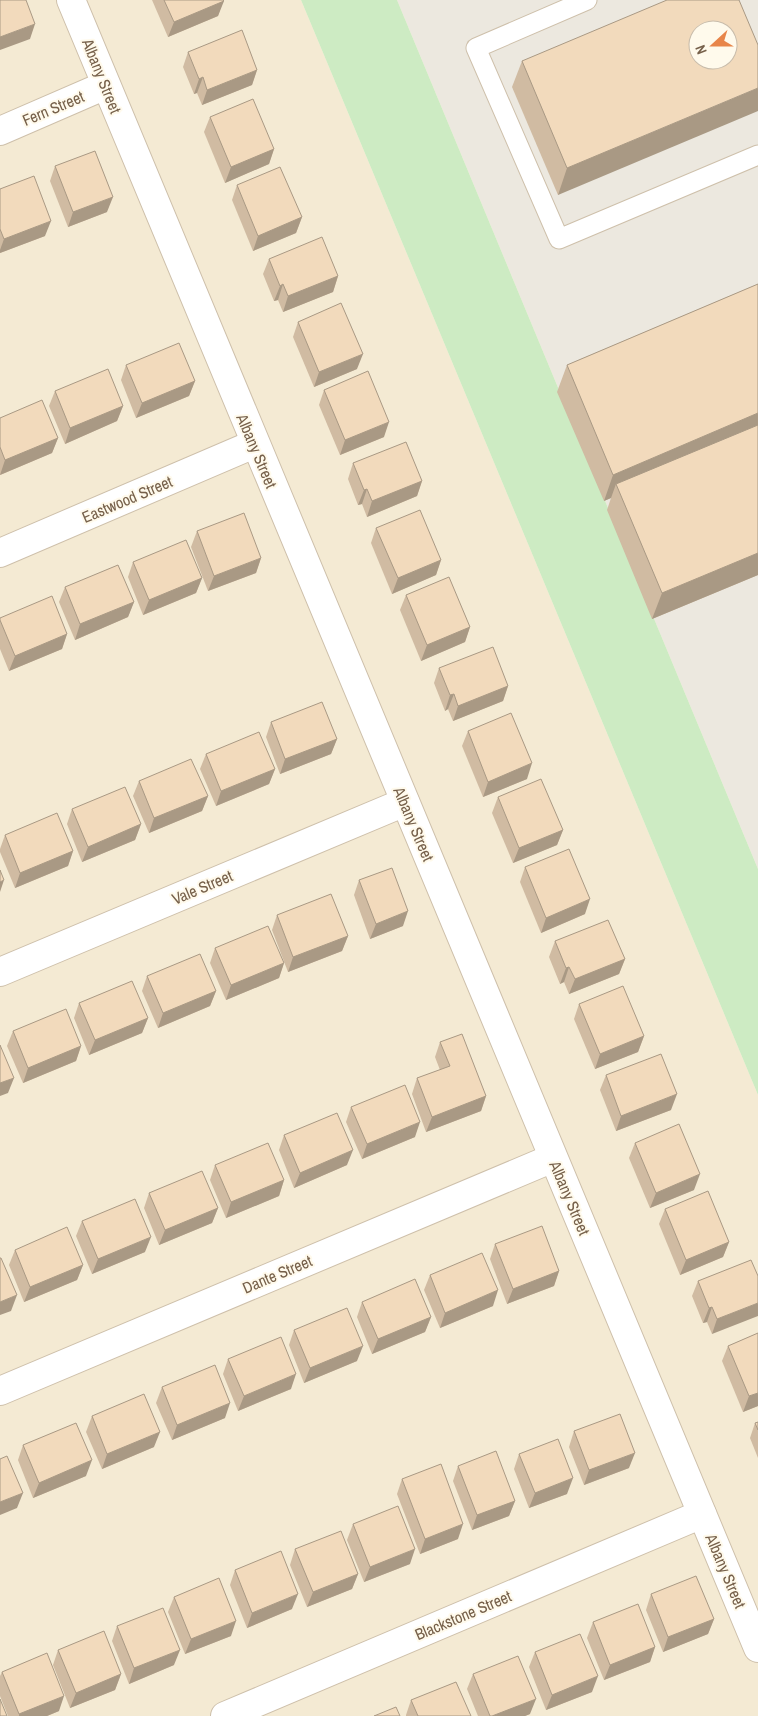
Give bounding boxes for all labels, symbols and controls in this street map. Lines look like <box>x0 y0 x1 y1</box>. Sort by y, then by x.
north arrow <box>688 20 738 70</box>
street label: Albany Street <box>77 34 127 117</box>
text: N <box>691 43 711 57</box>
street label: Fern Street <box>19 85 88 131</box>
street label: Albany Street <box>231 410 283 492</box>
street label: Eastwood Street <box>78 470 176 528</box>
street label: Albany Street <box>388 783 440 865</box>
street label: Vale Street <box>168 864 236 910</box>
street label: Albany Street <box>544 1157 596 1239</box>
street label: Dante Street <box>239 1249 316 1299</box>
street label: Albany Street <box>700 1530 752 1612</box>
street label: Blackstone Street <box>411 1585 515 1645</box>

